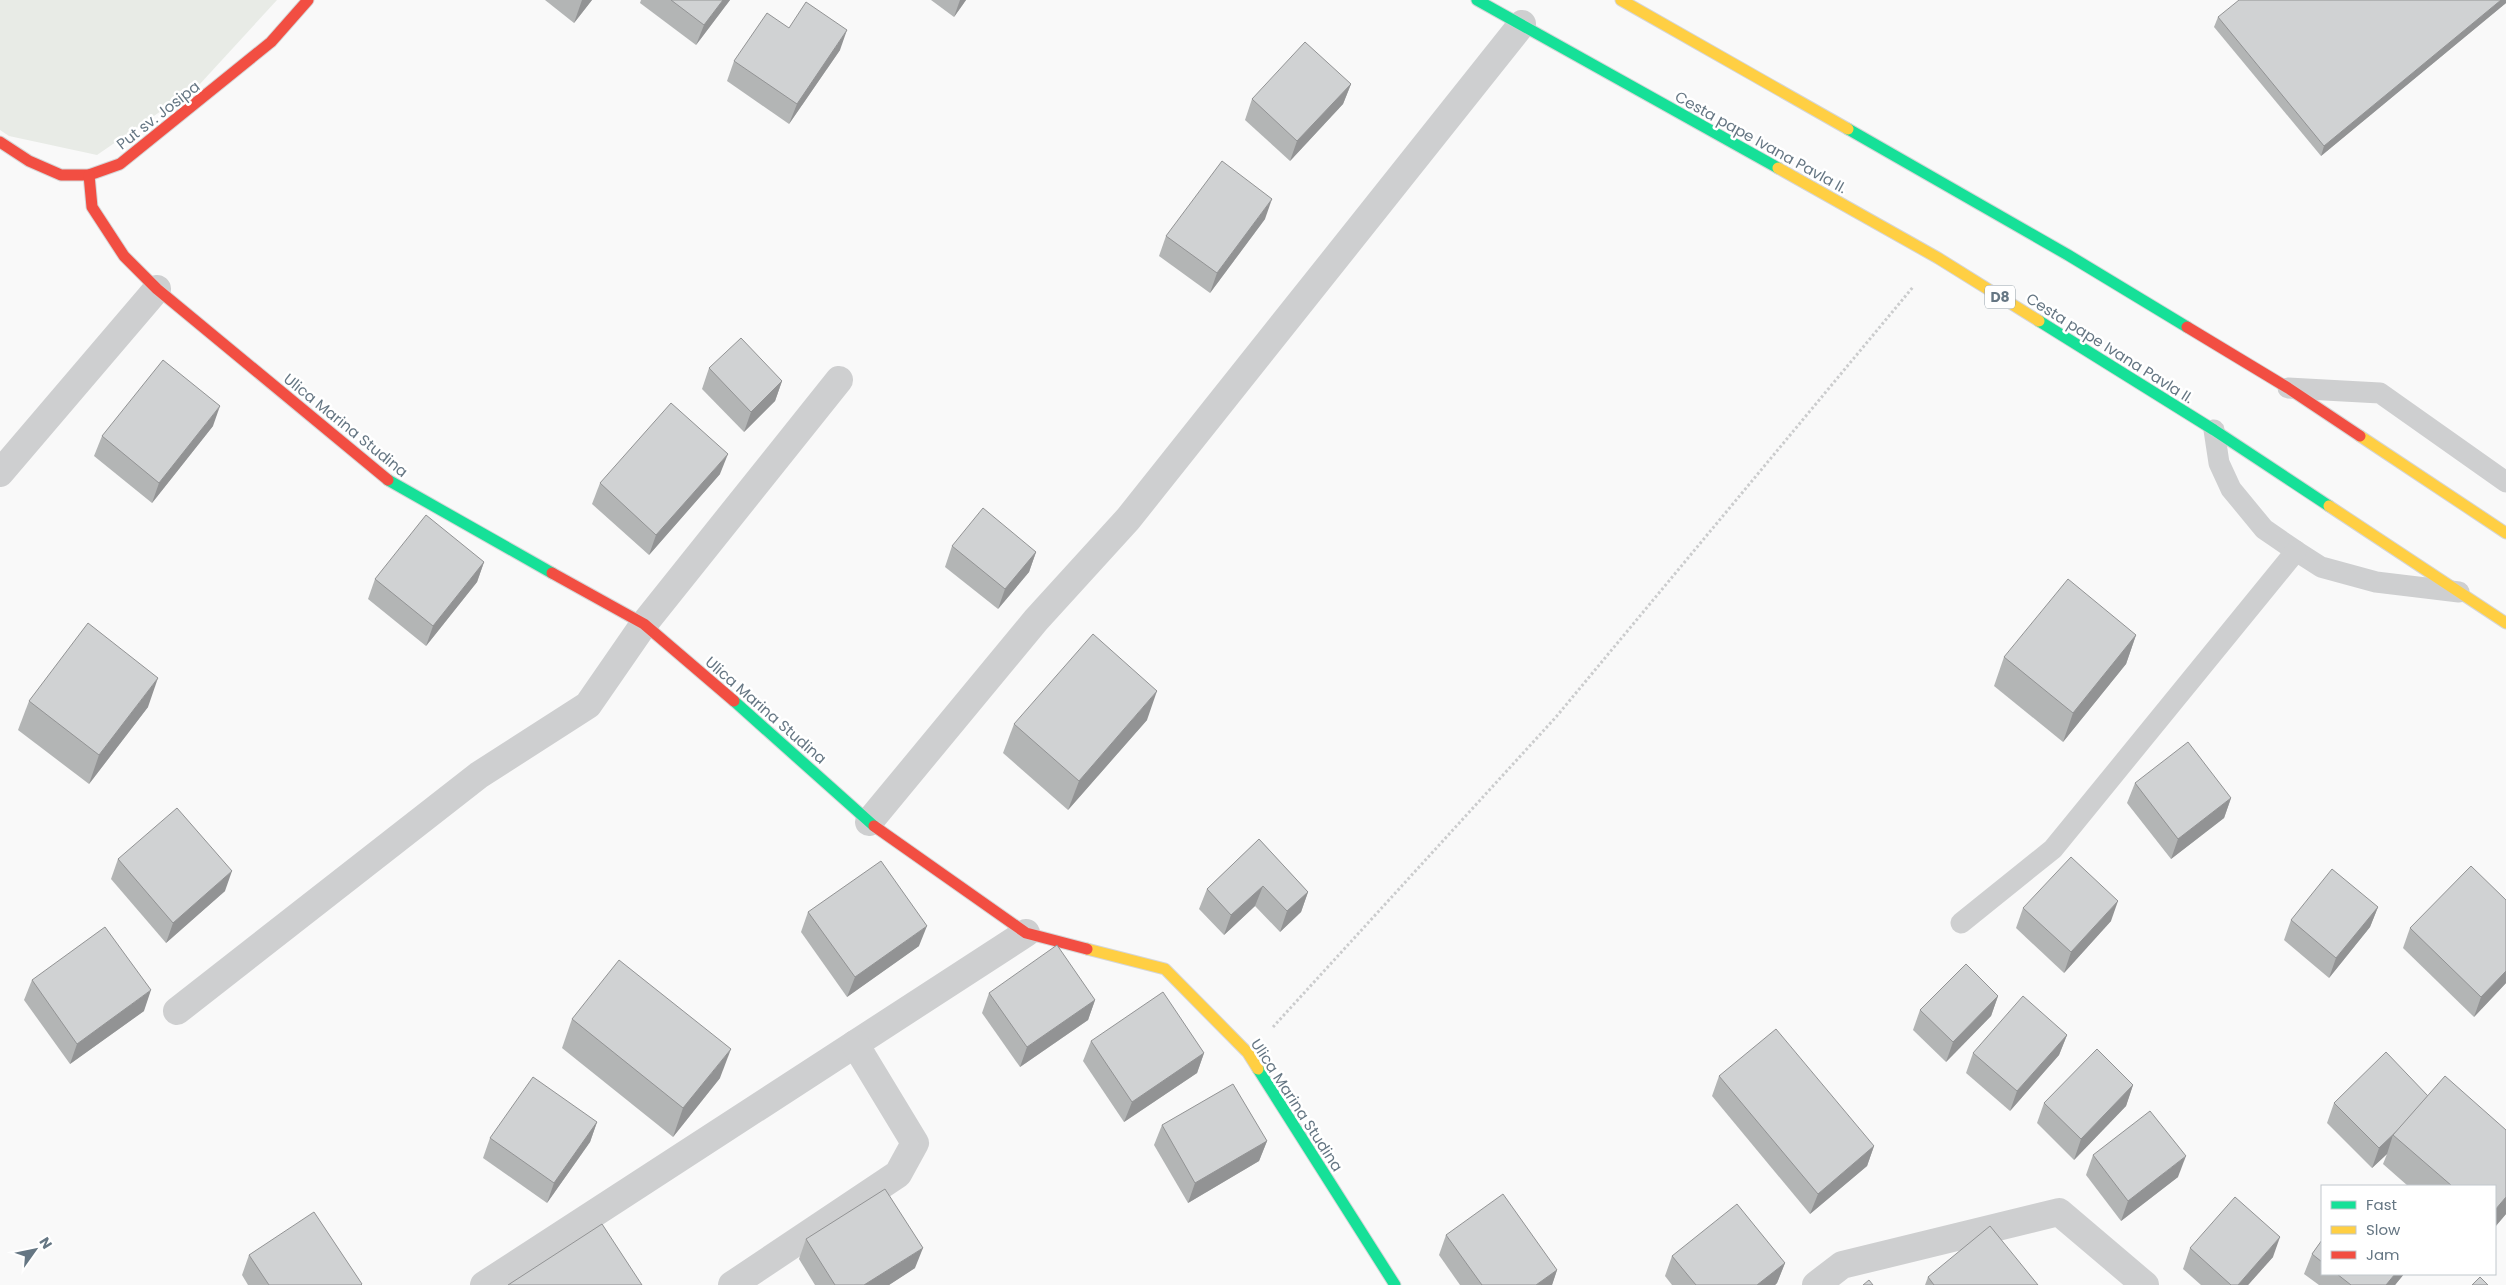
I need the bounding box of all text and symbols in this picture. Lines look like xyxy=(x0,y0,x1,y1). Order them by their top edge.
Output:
street label: Put sv. Josipa xyxy=(112,76,204,154)
street label: Cesta pape Ivana Pavla II. xyxy=(1671,86,1851,198)
road number: D8 xyxy=(1985,286,2015,308)
street label: Cesta pape Ivana Pavla II. xyxy=(2022,288,2198,408)
street label: Ulica Marina Studina xyxy=(279,368,413,482)
street label: Ulica Marina Studina xyxy=(701,651,831,769)
street label: Ulica Marina Studina xyxy=(1246,1035,1348,1175)
legend xyxy=(2321,1185,2496,1275)
text: Fast xyxy=(2366,1194,2397,1215)
text: Slow xyxy=(2366,1219,2401,1240)
north arrow xyxy=(10,1225,60,1275)
text: N xyxy=(35,1233,57,1253)
text: Jam xyxy=(2366,1244,2400,1265)

